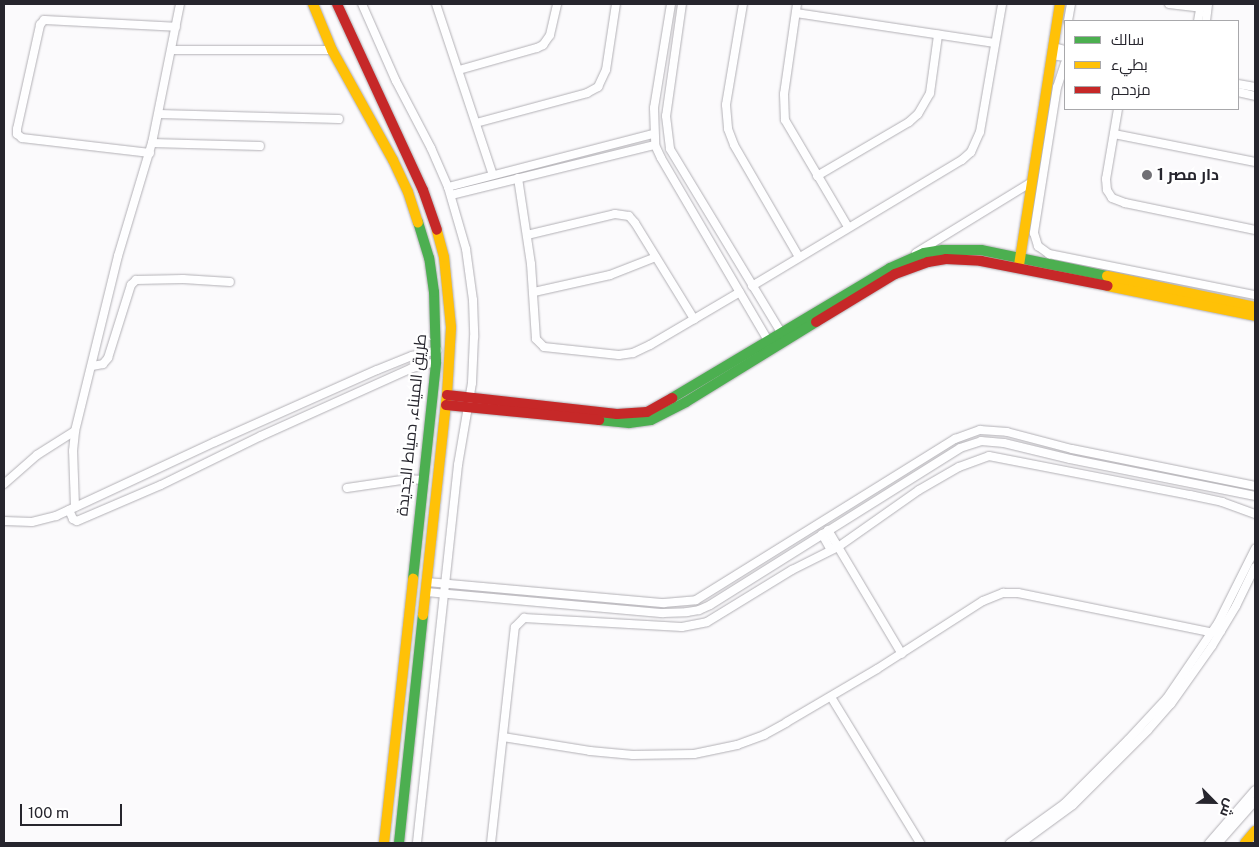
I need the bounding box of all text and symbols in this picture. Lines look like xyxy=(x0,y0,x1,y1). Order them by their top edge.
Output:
legend xyxy=(1064,20,1239,110)
text: سالك xyxy=(1111,31,1144,48)
text: بطيء xyxy=(1111,56,1148,73)
text: مزدحم xyxy=(1111,81,1151,98)
place label: دار مصر 1 xyxy=(1157,165,1219,185)
marker: دار مصر 1 xyxy=(1141,169,1153,181)
street label: طريق الميناء, دمياط الجديدة xyxy=(393,333,431,517)
north arrow xyxy=(1189,777,1239,827)
scale bar xyxy=(22,794,125,826)
text: ش xyxy=(1217,796,1239,819)
text: 100 m xyxy=(28,804,69,821)

